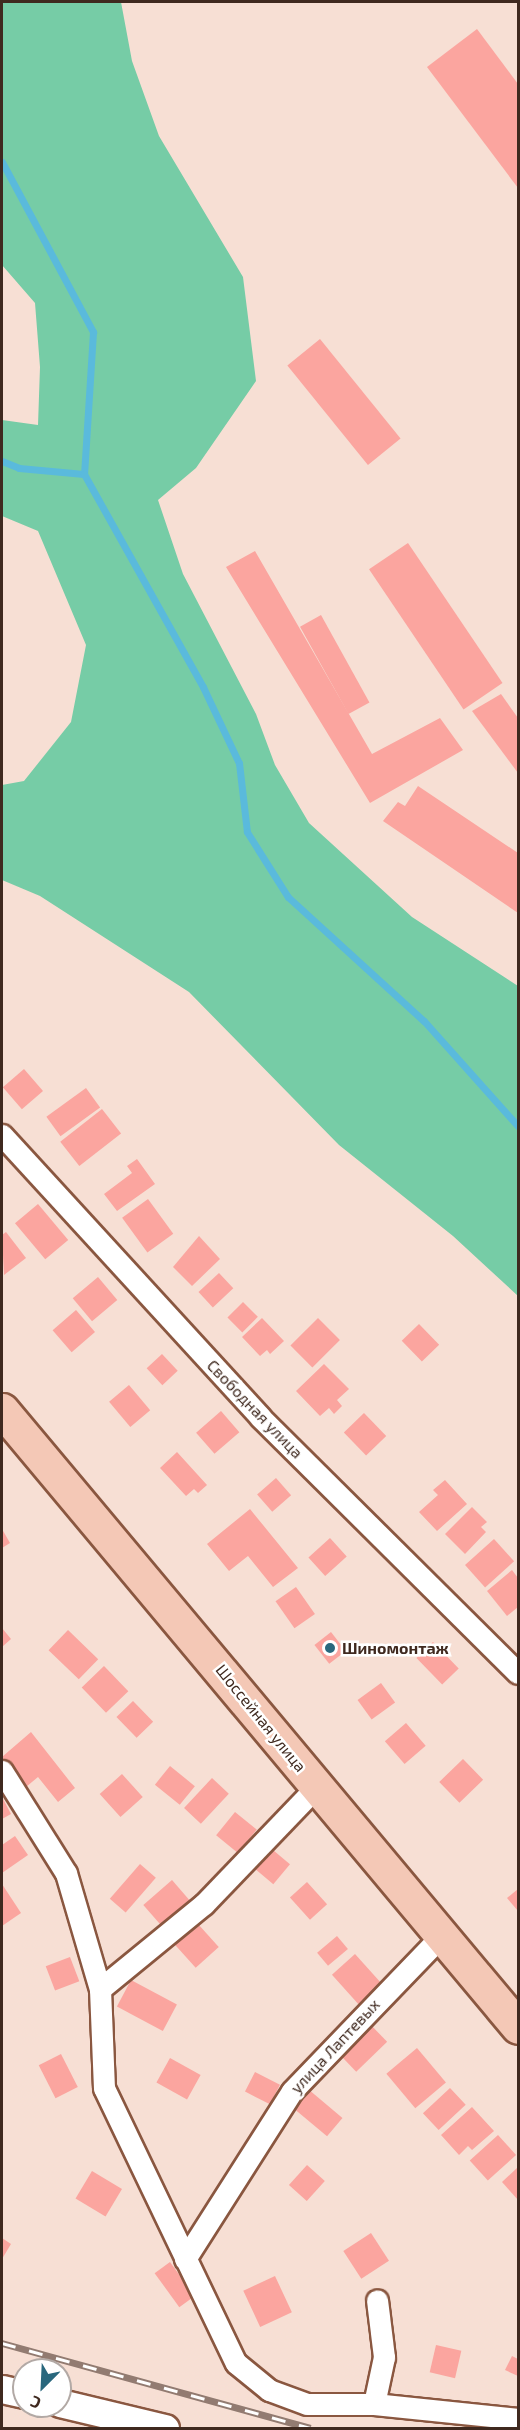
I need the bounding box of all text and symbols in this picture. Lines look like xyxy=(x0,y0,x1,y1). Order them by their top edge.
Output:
street label: Свободная улица xyxy=(203,1356,307,1462)
place label: Шиномонтаж xyxy=(342,1638,449,1658)
marker: Шиномонтаж xyxy=(323,1641,337,1655)
street label: Шоссейная улица xyxy=(212,1660,310,1776)
street label: улица Лаптевых xyxy=(286,1995,384,2097)
north arrow xyxy=(12,2358,72,2418)
text: С xyxy=(27,2392,43,2414)

